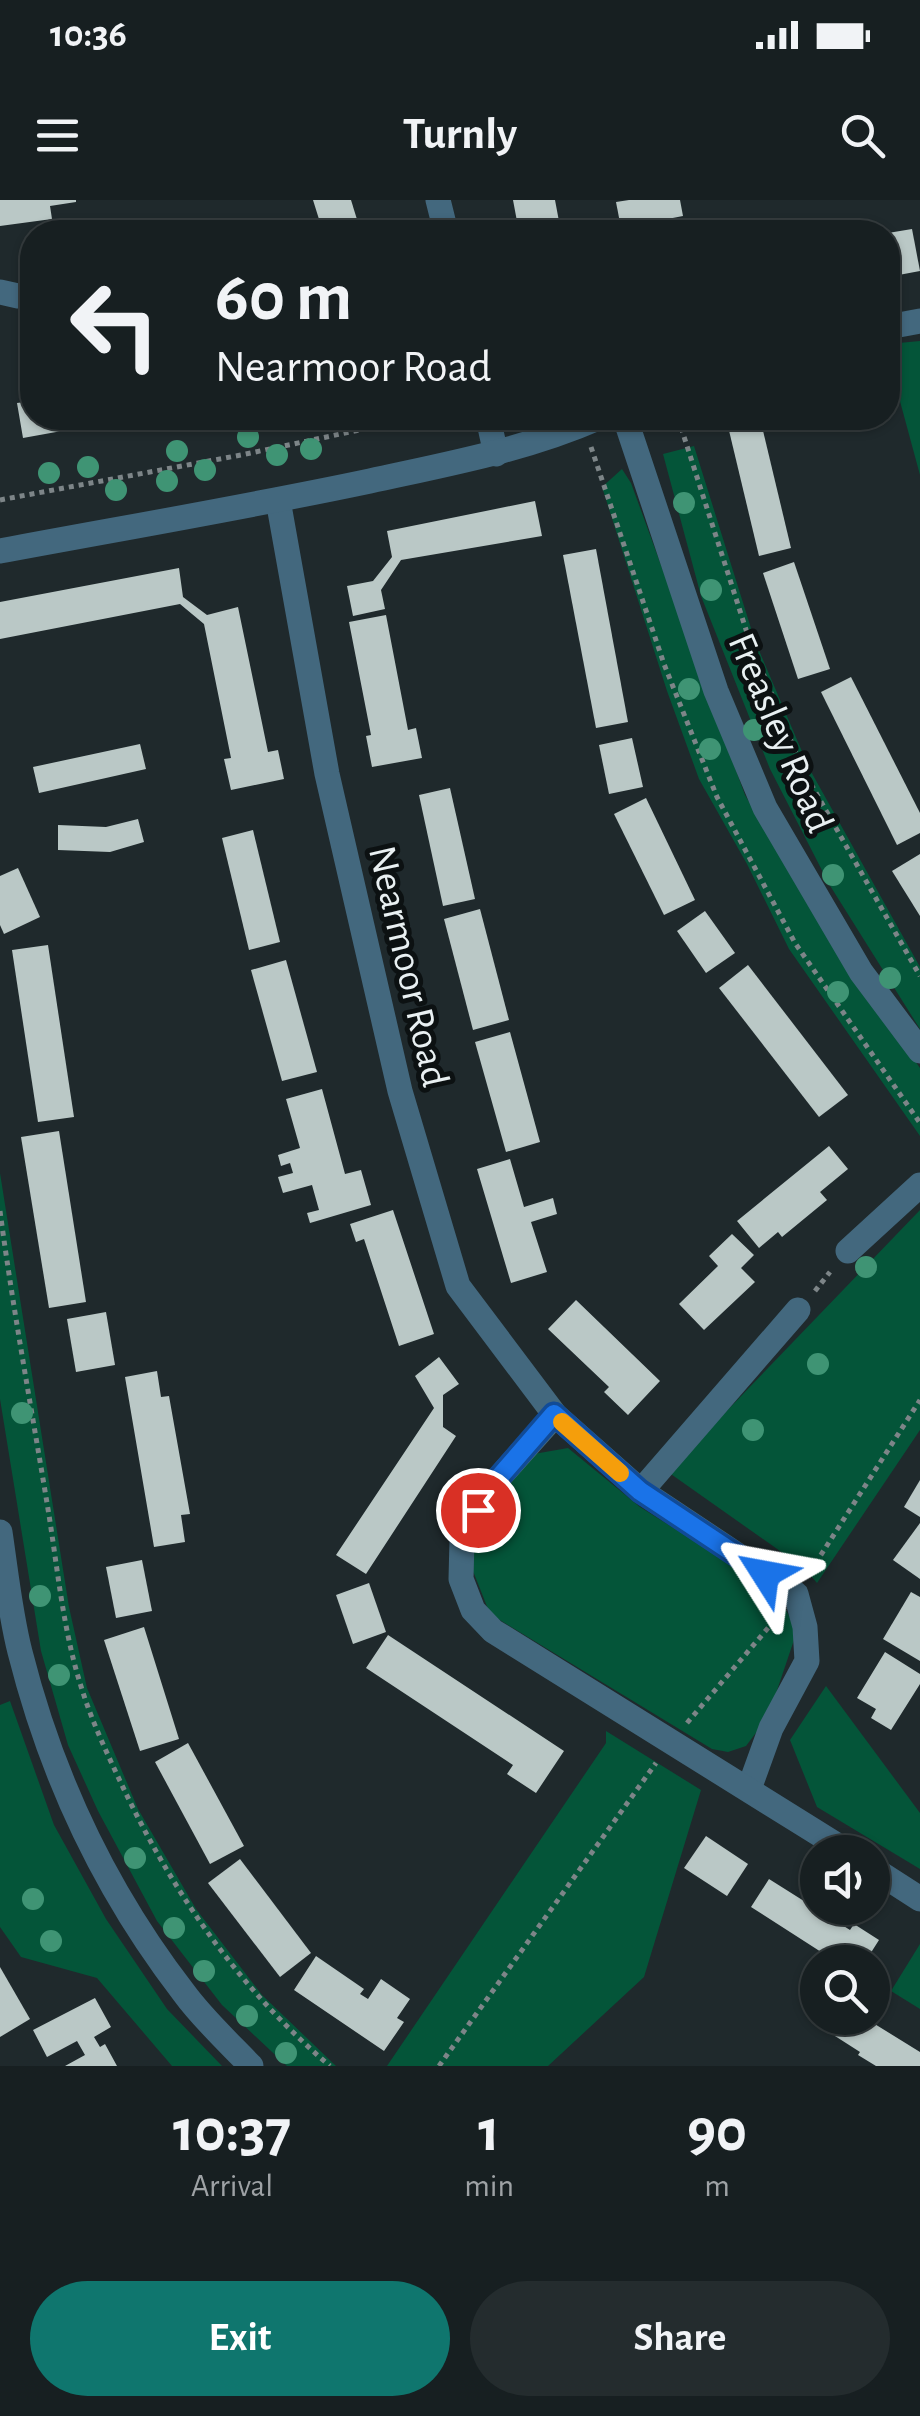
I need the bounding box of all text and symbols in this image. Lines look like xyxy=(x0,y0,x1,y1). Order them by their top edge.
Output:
text: 10:36 xyxy=(50,16,127,54)
icon: menu xyxy=(30,108,85,163)
icon: search xyxy=(835,108,890,163)
text: Turnly xyxy=(403,112,517,157)
icon: left xyxy=(50,260,180,390)
text: 60 m xyxy=(215,263,352,333)
text: Nearmoor Road xyxy=(215,345,492,390)
street label: Freasley Road xyxy=(720,627,840,838)
street label: Nearmoor Road xyxy=(361,842,455,1091)
pin xyxy=(436,1468,521,1553)
icon: arrive xyxy=(451,1483,506,1538)
position arrow xyxy=(713,1522,817,1626)
map controls xyxy=(800,1835,890,2035)
button: sound xyxy=(800,1835,890,1925)
button: search xyxy=(800,1945,890,2035)
text: 10:37 xyxy=(173,2102,291,2162)
text: 1 xyxy=(478,2102,500,2162)
text: 90 xyxy=(687,2102,747,2162)
text: Arrival xyxy=(191,2170,273,2202)
text: min xyxy=(464,2170,514,2202)
text: m xyxy=(704,2170,730,2202)
button: Exit xyxy=(30,2281,450,2396)
button: Share xyxy=(470,2281,890,2396)

